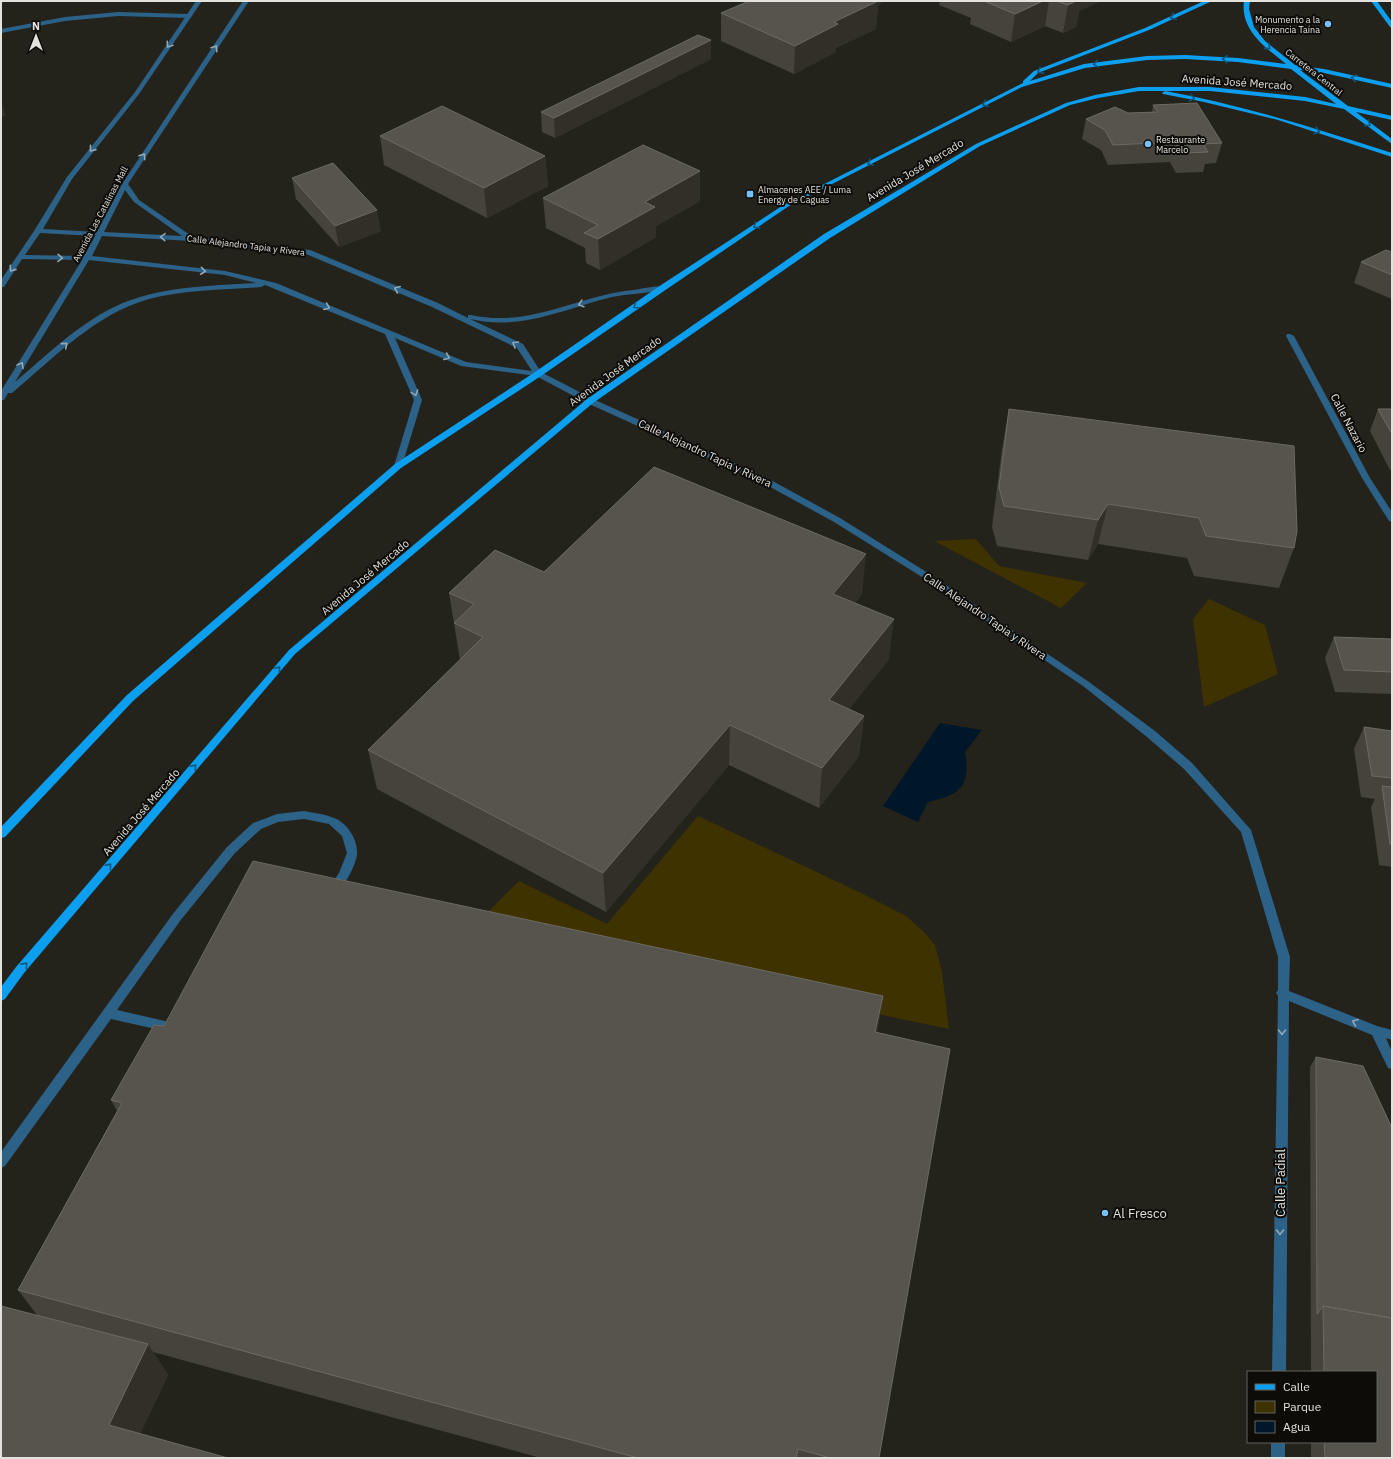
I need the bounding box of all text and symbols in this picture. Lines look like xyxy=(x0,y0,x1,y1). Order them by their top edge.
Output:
one-way arrow xyxy=(1170,12,1178,20)
place label: Monumento a la Herencia Taína xyxy=(1255,14,1320,35)
north arrow xyxy=(16,16,56,56)
text: N xyxy=(32,19,40,33)
marker: Monumento a la Herencia Taína xyxy=(1323,19,1333,29)
one-way arrow xyxy=(166,41,174,48)
one-way arrow xyxy=(1264,42,1271,49)
one-way arrow xyxy=(210,45,218,52)
street label: Carretera Central xyxy=(1283,46,1345,98)
one-way arrow xyxy=(1222,55,1228,63)
one-way arrow xyxy=(1093,59,1099,68)
one-way arrow xyxy=(1037,66,1044,74)
street label: Avenida José Mercado xyxy=(1181,71,1293,93)
one-way arrow xyxy=(1351,74,1357,82)
one-way arrow xyxy=(1189,93,1195,101)
one-way arrow xyxy=(982,99,990,107)
one-way arrow xyxy=(1363,119,1370,126)
one-way arrow xyxy=(1314,126,1321,135)
place label: Restaurante Marcelo xyxy=(1156,134,1205,155)
street label: Avenida José Mercado xyxy=(864,135,966,205)
marker: Restaurante Marcelo xyxy=(1143,139,1153,149)
one-way arrow xyxy=(90,145,97,152)
one-way arrow xyxy=(138,153,146,160)
one-way arrow xyxy=(866,158,874,166)
street label: Avenida Las Catalinas Mall xyxy=(70,164,130,264)
place label: Almacenes AEE / Luma Energy de Caguas xyxy=(758,184,851,205)
marker: Almacenes AEE / Luma Energy de Caguas xyxy=(745,189,755,199)
one-way arrow xyxy=(753,221,760,229)
street label: Calle Alejandro Tapia y Rivera xyxy=(186,232,306,258)
one-way arrow xyxy=(160,233,166,241)
one-way arrow xyxy=(57,253,63,262)
one-way arrow xyxy=(9,265,17,272)
one-way arrow xyxy=(200,266,206,275)
one-way arrow xyxy=(394,286,402,294)
one-way arrow xyxy=(578,299,585,308)
one-way arrow xyxy=(633,301,640,309)
one-way arrow xyxy=(323,302,331,310)
street label: Avenida José Mercado xyxy=(566,333,664,409)
one-way arrow xyxy=(512,341,519,349)
one-way arrow xyxy=(61,343,68,350)
one-way arrow xyxy=(443,352,451,360)
one-way arrow xyxy=(17,362,24,369)
one-way arrow xyxy=(410,390,419,397)
street label: Calle Nazario xyxy=(1328,391,1370,455)
street label: Calle Alejandro Tapia y Rivera xyxy=(636,416,774,490)
street label: Avenida José Mercado xyxy=(318,536,412,618)
street label: Calle Alejandro Tapia y Rivera xyxy=(921,570,1049,663)
one-way arrow xyxy=(274,666,281,673)
one-way arrow xyxy=(189,765,196,772)
street label: Avenida José Mercado xyxy=(99,766,183,858)
one-way arrow xyxy=(105,863,112,871)
one-way arrow xyxy=(20,962,27,969)
one-way arrow xyxy=(1352,1019,1359,1027)
one-way arrow xyxy=(1277,1029,1286,1035)
street label: Calle Padial xyxy=(1272,1148,1289,1217)
place label: Al Fresco xyxy=(1113,1205,1167,1222)
marker: Al Fresco xyxy=(1100,1208,1110,1218)
one-way arrow xyxy=(1276,1229,1284,1235)
legend xyxy=(1247,1371,1377,1443)
text: Calle xyxy=(1283,1379,1310,1394)
text: Parque xyxy=(1283,1399,1322,1414)
text: Agua xyxy=(1283,1419,1311,1434)

